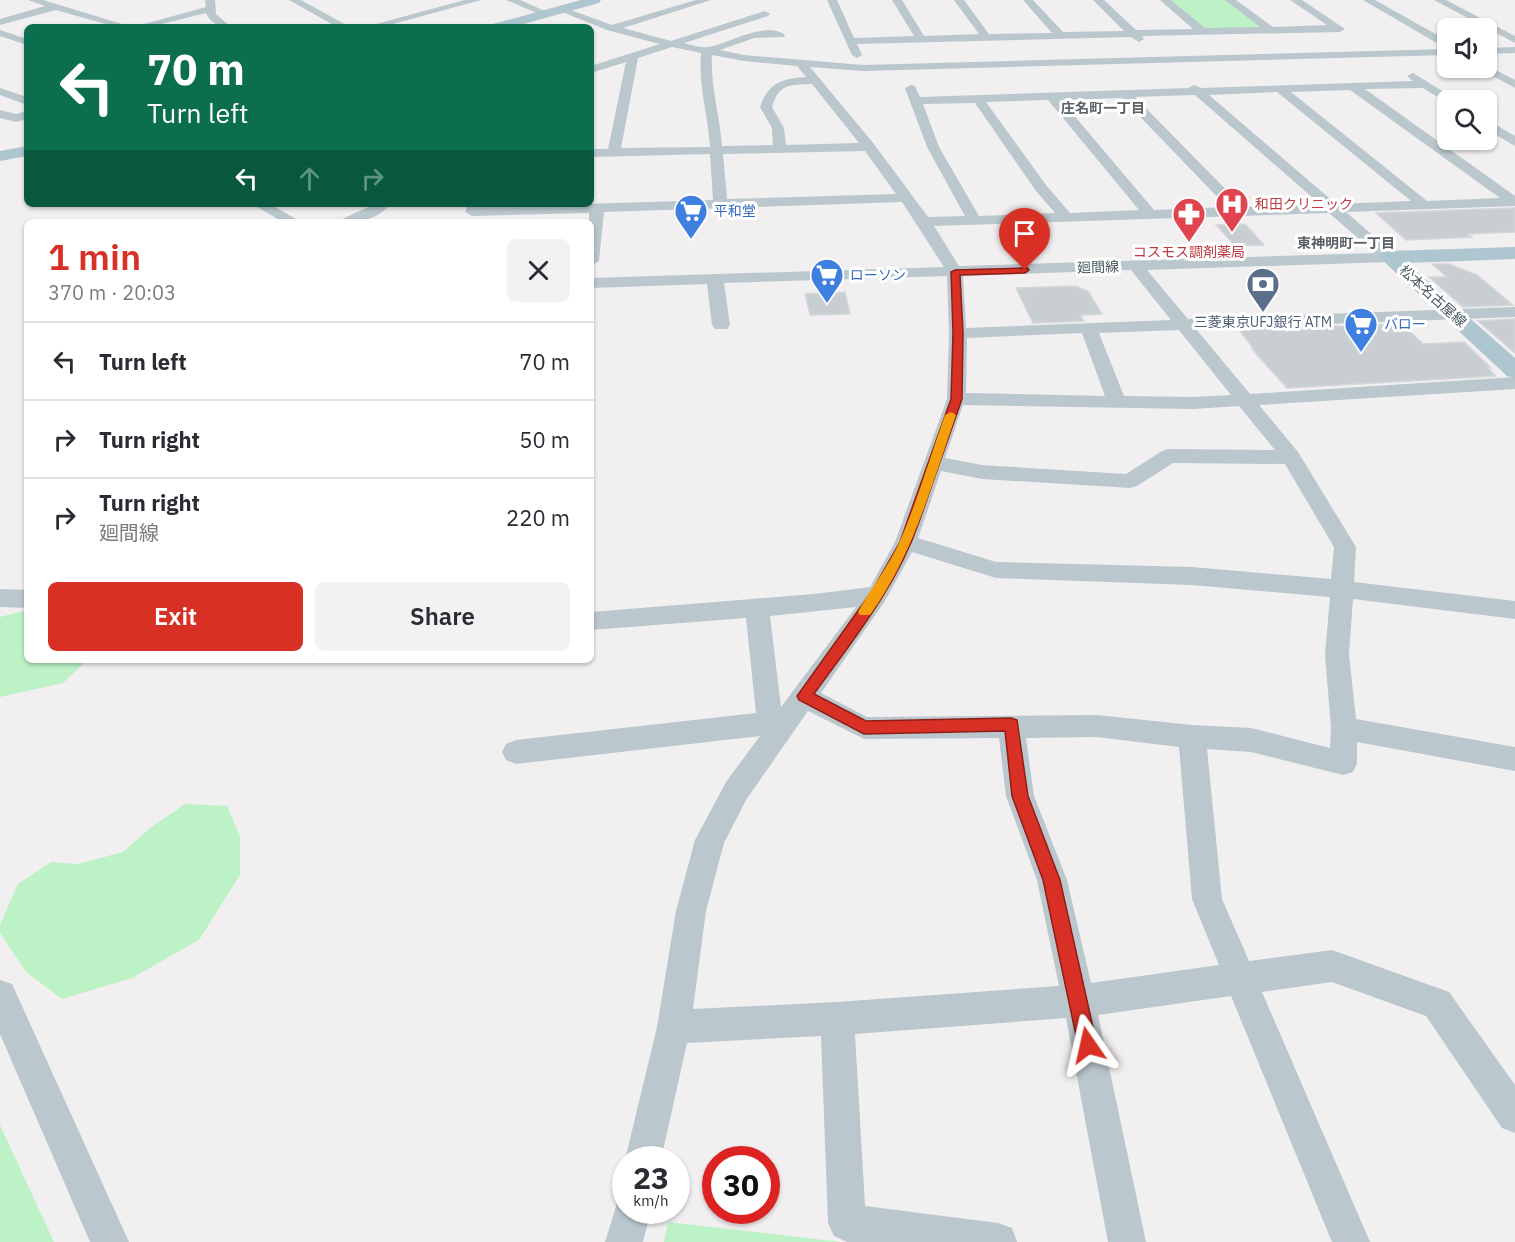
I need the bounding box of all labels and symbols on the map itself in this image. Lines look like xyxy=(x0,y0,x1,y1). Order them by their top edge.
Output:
district label: 庄名町一丁目 xyxy=(1061,99,1145,117)
hospital icon: 和田クリニック xyxy=(1214,186,1250,233)
supermarket icon: 平和堂 xyxy=(673,193,709,240)
place label: 和田クリニック xyxy=(1255,195,1353,213)
pharmacy icon: コスモス調剤薬局 xyxy=(1171,196,1207,243)
place label: 平和堂 xyxy=(714,202,756,220)
pin xyxy=(999,208,1050,270)
district label: 東神明町一丁目 xyxy=(1297,234,1395,252)
place label: コスモス調剤薬局 xyxy=(1133,243,1245,261)
supermarket icon: ローソン xyxy=(809,257,845,304)
street label: 廻間線 xyxy=(1077,257,1119,277)
street label: 松本名古屋線 xyxy=(1396,261,1470,331)
place label: ローソン xyxy=(850,266,906,284)
bank icon: 三菱東京UFJ銀行 ATM xyxy=(1245,266,1281,313)
supermarket icon: バロー xyxy=(1343,306,1379,353)
place label: 三菱東京UFJ銀行 ATM xyxy=(1194,313,1332,331)
place label: バロー xyxy=(1384,315,1426,333)
position arrow xyxy=(1056,1013,1120,1077)
speed limit sign: 30 xyxy=(702,1146,780,1224)

